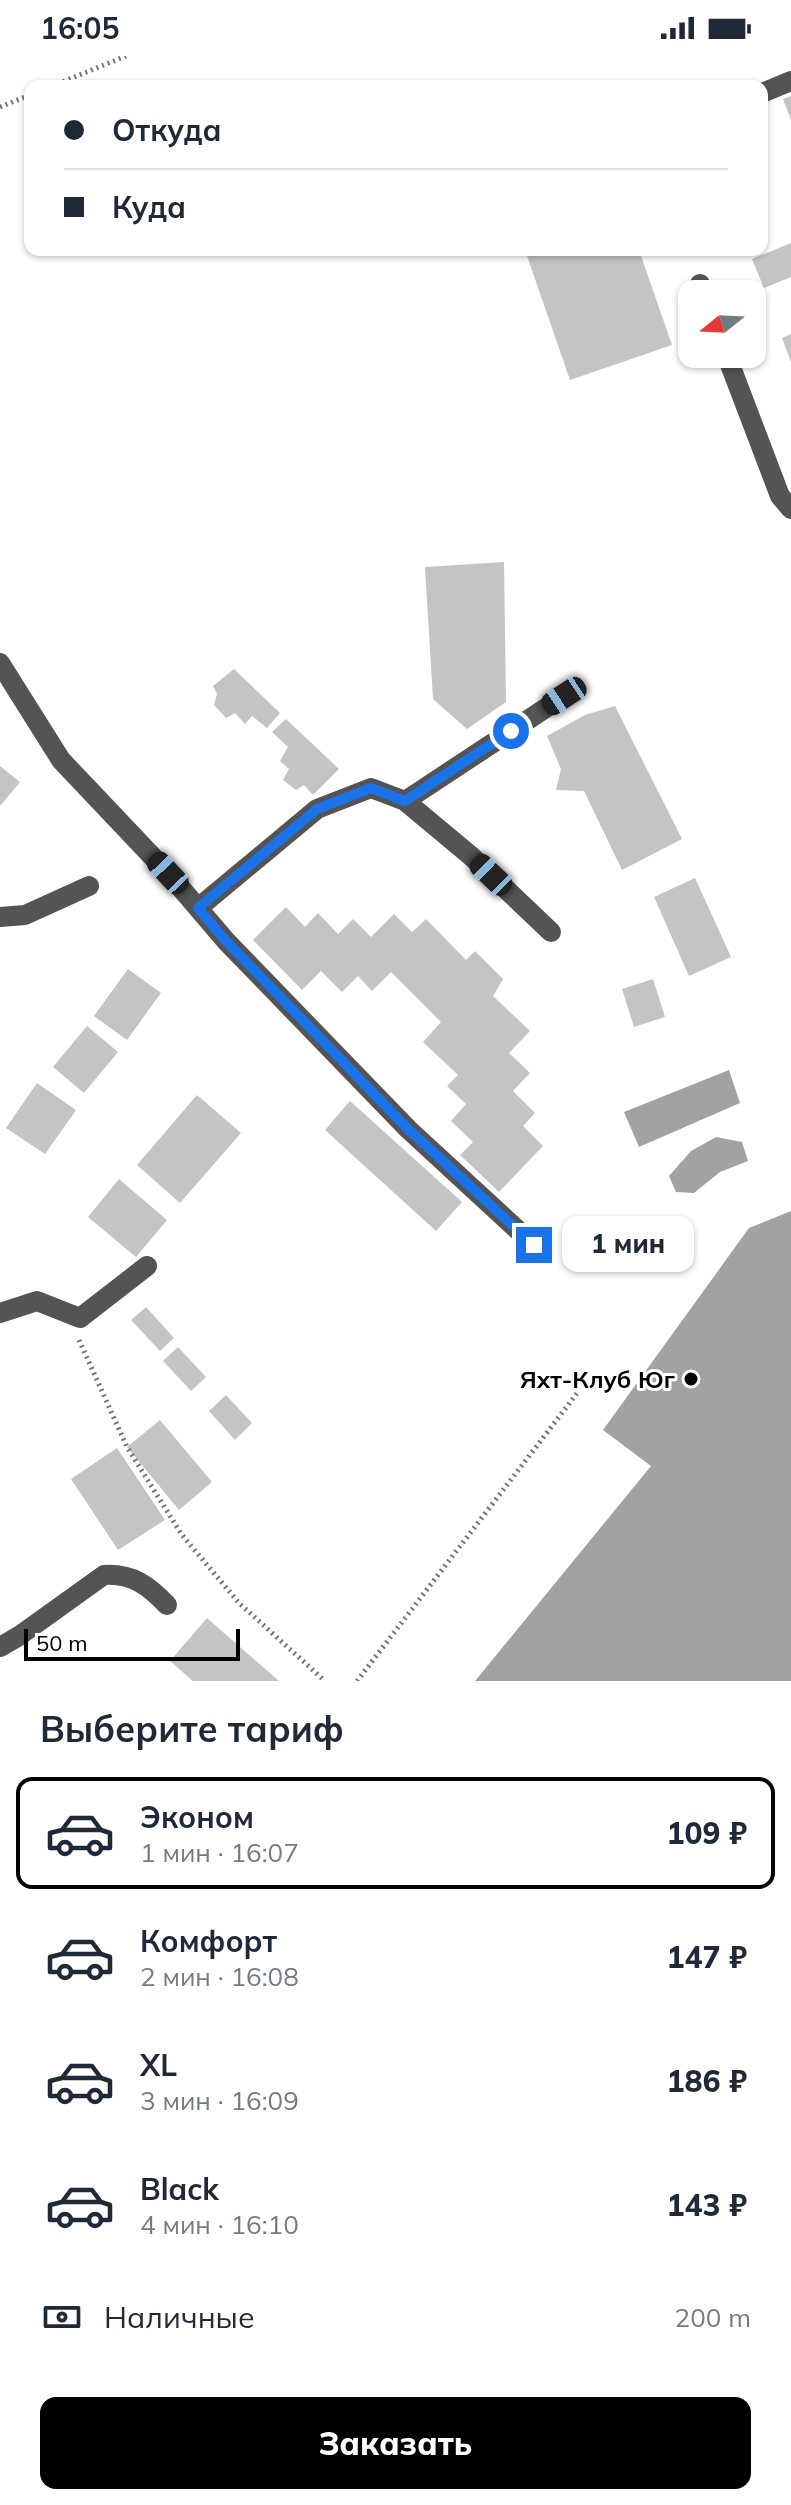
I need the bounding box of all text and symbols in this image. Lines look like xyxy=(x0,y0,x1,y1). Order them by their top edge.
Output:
text: 16:05 xyxy=(40,9,119,47)
text: Откуда xyxy=(112,111,222,149)
text: Куда xyxy=(112,188,186,226)
north arrow xyxy=(678,280,766,368)
map controls xyxy=(678,280,766,368)
car xyxy=(537,673,591,719)
route start xyxy=(493,713,529,749)
car xyxy=(143,847,193,899)
car xyxy=(465,850,517,900)
callout: 1 мин xyxy=(562,1217,694,1273)
route end xyxy=(516,1227,552,1263)
text: 1 мин xyxy=(591,1227,665,1260)
place label: Яхт-Клуб Юг xyxy=(520,1364,675,1394)
marker: Яхт-Клуб Юг xyxy=(682,1370,700,1388)
scale bar xyxy=(24,1625,240,1661)
text: 50 m xyxy=(36,1629,87,1657)
text: Выберите тариф xyxy=(40,1706,344,1751)
icon: car xyxy=(44,1797,116,1869)
text: Эконом xyxy=(140,1798,254,1836)
text: 109 ₽ xyxy=(667,1814,747,1852)
text: 1 мин · 16:07 xyxy=(140,1836,299,1869)
icon: car xyxy=(44,1921,116,1993)
text: Комфорт xyxy=(140,1922,277,1960)
text: 147 ₽ xyxy=(667,1938,747,1976)
text: 2 мин · 16:08 xyxy=(140,1960,299,1993)
icon: car xyxy=(44,2045,116,2117)
text: XL xyxy=(140,2046,177,2084)
text: 186 ₽ xyxy=(667,2062,747,2100)
text: 3 мин · 16:09 xyxy=(140,2084,299,2117)
icon: car xyxy=(44,2169,116,2241)
text: Black xyxy=(140,2170,219,2208)
text: 143 ₽ xyxy=(667,2186,747,2224)
text: 4 мин · 16:10 xyxy=(140,2208,299,2241)
icon: cash xyxy=(40,2295,84,2339)
text: Наличные xyxy=(104,2298,255,2336)
text: 200 m xyxy=(675,2301,751,2334)
button: Заказать xyxy=(40,2397,751,2489)

